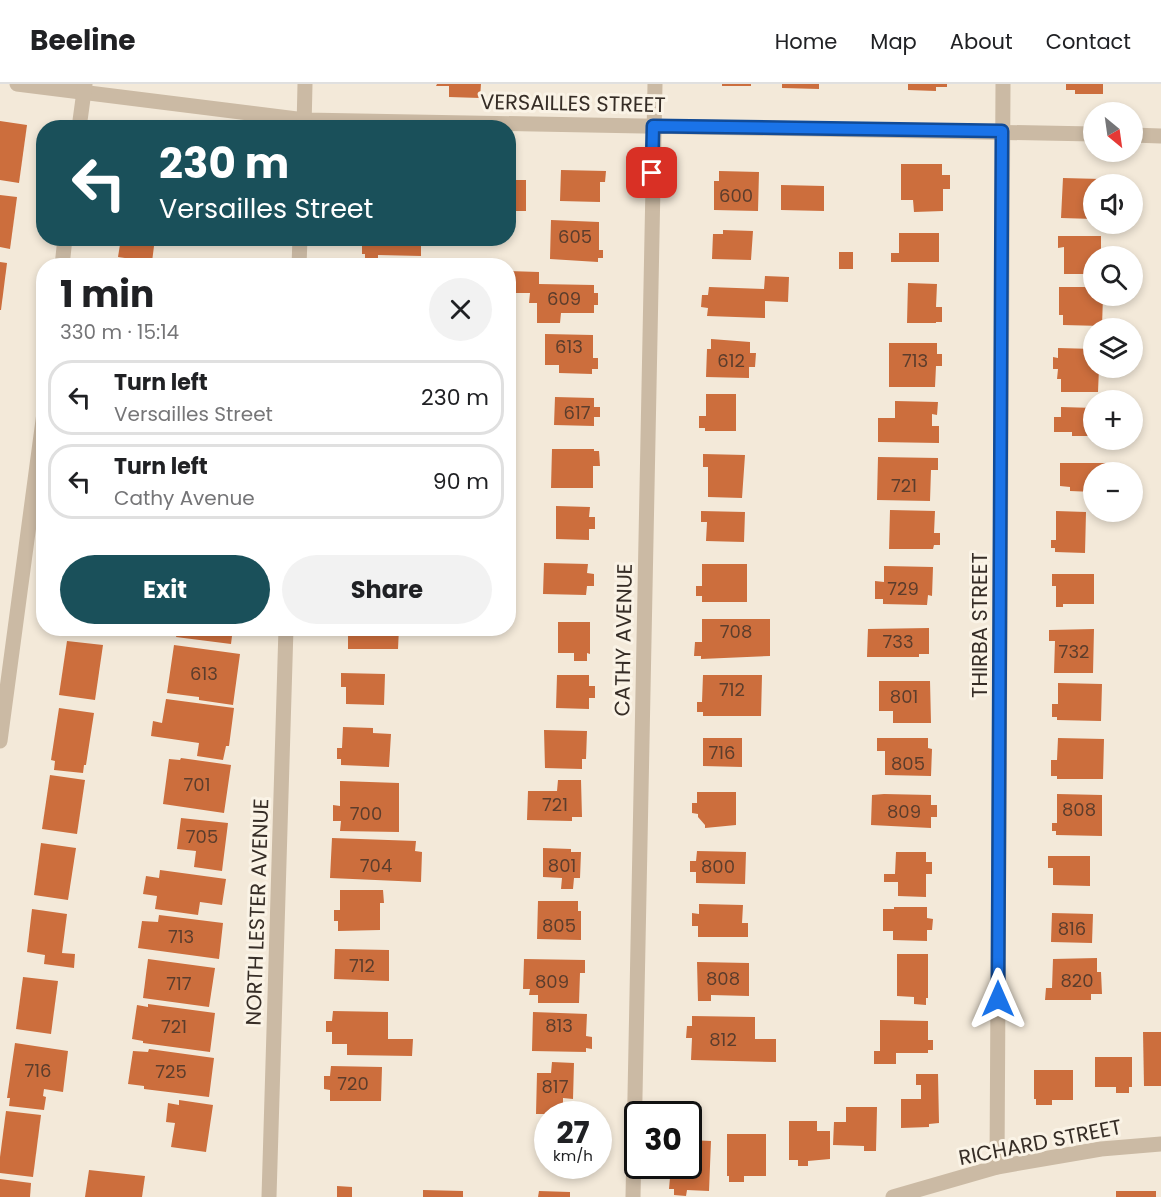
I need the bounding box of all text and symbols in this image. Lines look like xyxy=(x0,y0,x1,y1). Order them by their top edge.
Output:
text: Beeline xyxy=(30,21,136,60)
text: Home xyxy=(775,27,837,56)
text: Map xyxy=(870,27,917,56)
text: About xyxy=(950,27,1013,56)
text: Contact xyxy=(1046,27,1131,56)
street label: VERSAILLES STREET xyxy=(480,87,666,119)
north arrow xyxy=(1083,102,1143,162)
map controls xyxy=(1083,102,1143,522)
text: 230 m xyxy=(159,134,289,193)
icon: left xyxy=(60,144,138,222)
pin xyxy=(626,147,677,198)
icon: arrive xyxy=(635,156,668,189)
button: sound xyxy=(1083,174,1143,234)
house number: 600 xyxy=(719,183,753,208)
text: Versailles Street xyxy=(159,190,373,227)
house number: 605 xyxy=(558,224,592,249)
button: search xyxy=(1083,246,1143,306)
text: 1 min xyxy=(60,269,154,320)
button: close xyxy=(429,278,492,341)
house number: 609 xyxy=(547,286,581,311)
text: 330 m · 15:14 xyxy=(60,318,179,346)
button: layers xyxy=(1083,318,1143,378)
house number: 613 xyxy=(555,334,583,359)
house number: 612 xyxy=(717,348,745,373)
house number: 713 xyxy=(902,348,928,373)
text: Turn left xyxy=(114,367,208,398)
icon: left xyxy=(63,381,96,414)
text: 230 m xyxy=(421,382,489,413)
button: + xyxy=(1083,390,1143,450)
text: Versailles Street xyxy=(114,400,273,428)
house number: 617 xyxy=(563,400,591,425)
text: Turn left xyxy=(114,451,208,482)
button: − xyxy=(1083,462,1143,522)
icon: left xyxy=(63,465,96,498)
text: 90 m xyxy=(433,466,489,497)
house number: 721 xyxy=(891,473,917,498)
text: Cathy Avenue xyxy=(114,484,255,512)
street label: THIRBA STREET xyxy=(965,552,994,698)
button: Exit xyxy=(60,555,270,624)
button: Share xyxy=(282,555,492,624)
street label: CATHY AVENUE xyxy=(607,563,639,717)
house number: 729 xyxy=(887,576,919,601)
house number: 708 xyxy=(720,619,752,644)
house number: 733 xyxy=(882,629,914,654)
house number: 732 xyxy=(1059,639,1089,664)
house number: 613 xyxy=(190,661,218,686)
house number: 712 xyxy=(719,677,745,702)
house number: 801 xyxy=(890,684,918,709)
house number: 716 xyxy=(708,740,736,765)
house number: 805 xyxy=(891,751,925,776)
house number: 701 xyxy=(184,772,210,797)
house number: 721 xyxy=(542,792,568,817)
house number: 808 xyxy=(1062,797,1096,822)
street label: NORTH LESTER AVENUE xyxy=(239,798,275,1026)
house number: 809 xyxy=(887,799,921,824)
house number: 700 xyxy=(350,801,382,826)
house number: 705 xyxy=(186,824,218,849)
house number: 704 xyxy=(360,853,392,878)
house number: 801 xyxy=(548,853,576,878)
house number: 800 xyxy=(701,854,735,879)
house number: 805 xyxy=(542,913,576,938)
house number: 816 xyxy=(1058,916,1086,941)
house number: 713 xyxy=(168,924,194,949)
house number: 712 xyxy=(349,953,375,978)
house number: 808 xyxy=(706,966,740,991)
position arrow xyxy=(966,967,1030,1031)
house number: 820 xyxy=(1060,968,1094,993)
house number: 809 xyxy=(535,969,569,994)
house number: 717 xyxy=(166,971,192,996)
house number: 813 xyxy=(545,1013,573,1038)
house number: 721 xyxy=(161,1014,187,1039)
house number: 812 xyxy=(709,1027,737,1052)
house number: 716 xyxy=(24,1058,52,1083)
house number: 725 xyxy=(155,1059,187,1084)
house number: 720 xyxy=(337,1071,369,1096)
house number: 817 xyxy=(542,1074,569,1099)
speed limit sign: 30 xyxy=(624,1101,702,1179)
text: 27 xyxy=(556,1111,590,1154)
street label: RICHARD STREET xyxy=(956,1112,1124,1172)
text: km/h xyxy=(553,1145,593,1166)

